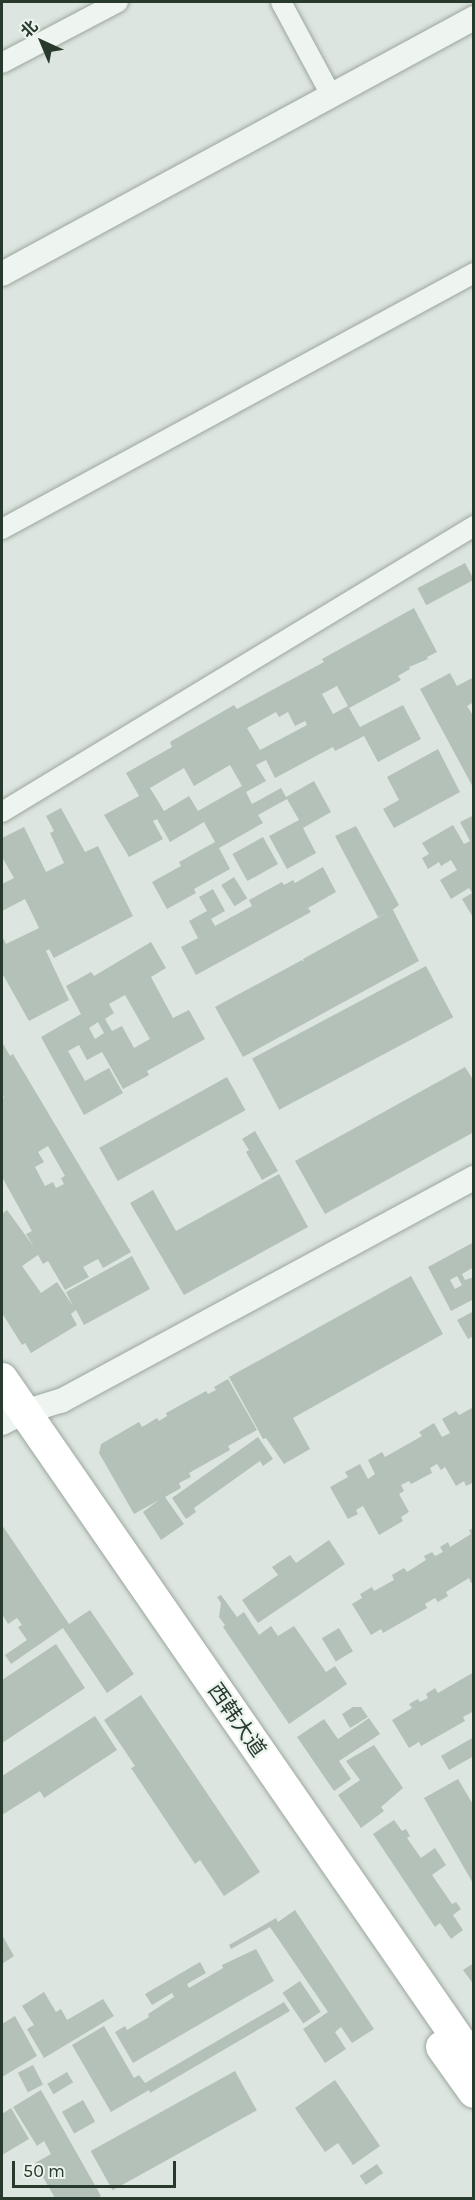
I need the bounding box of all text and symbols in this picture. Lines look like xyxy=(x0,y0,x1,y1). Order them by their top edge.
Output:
north arrow xyxy=(12,12,72,72)
text: 北 xyxy=(17,16,42,41)
street label: 西韩大道 xyxy=(203,1678,271,1762)
scale bar xyxy=(15,2149,178,2187)
text: 50 m xyxy=(23,2160,65,2182)

